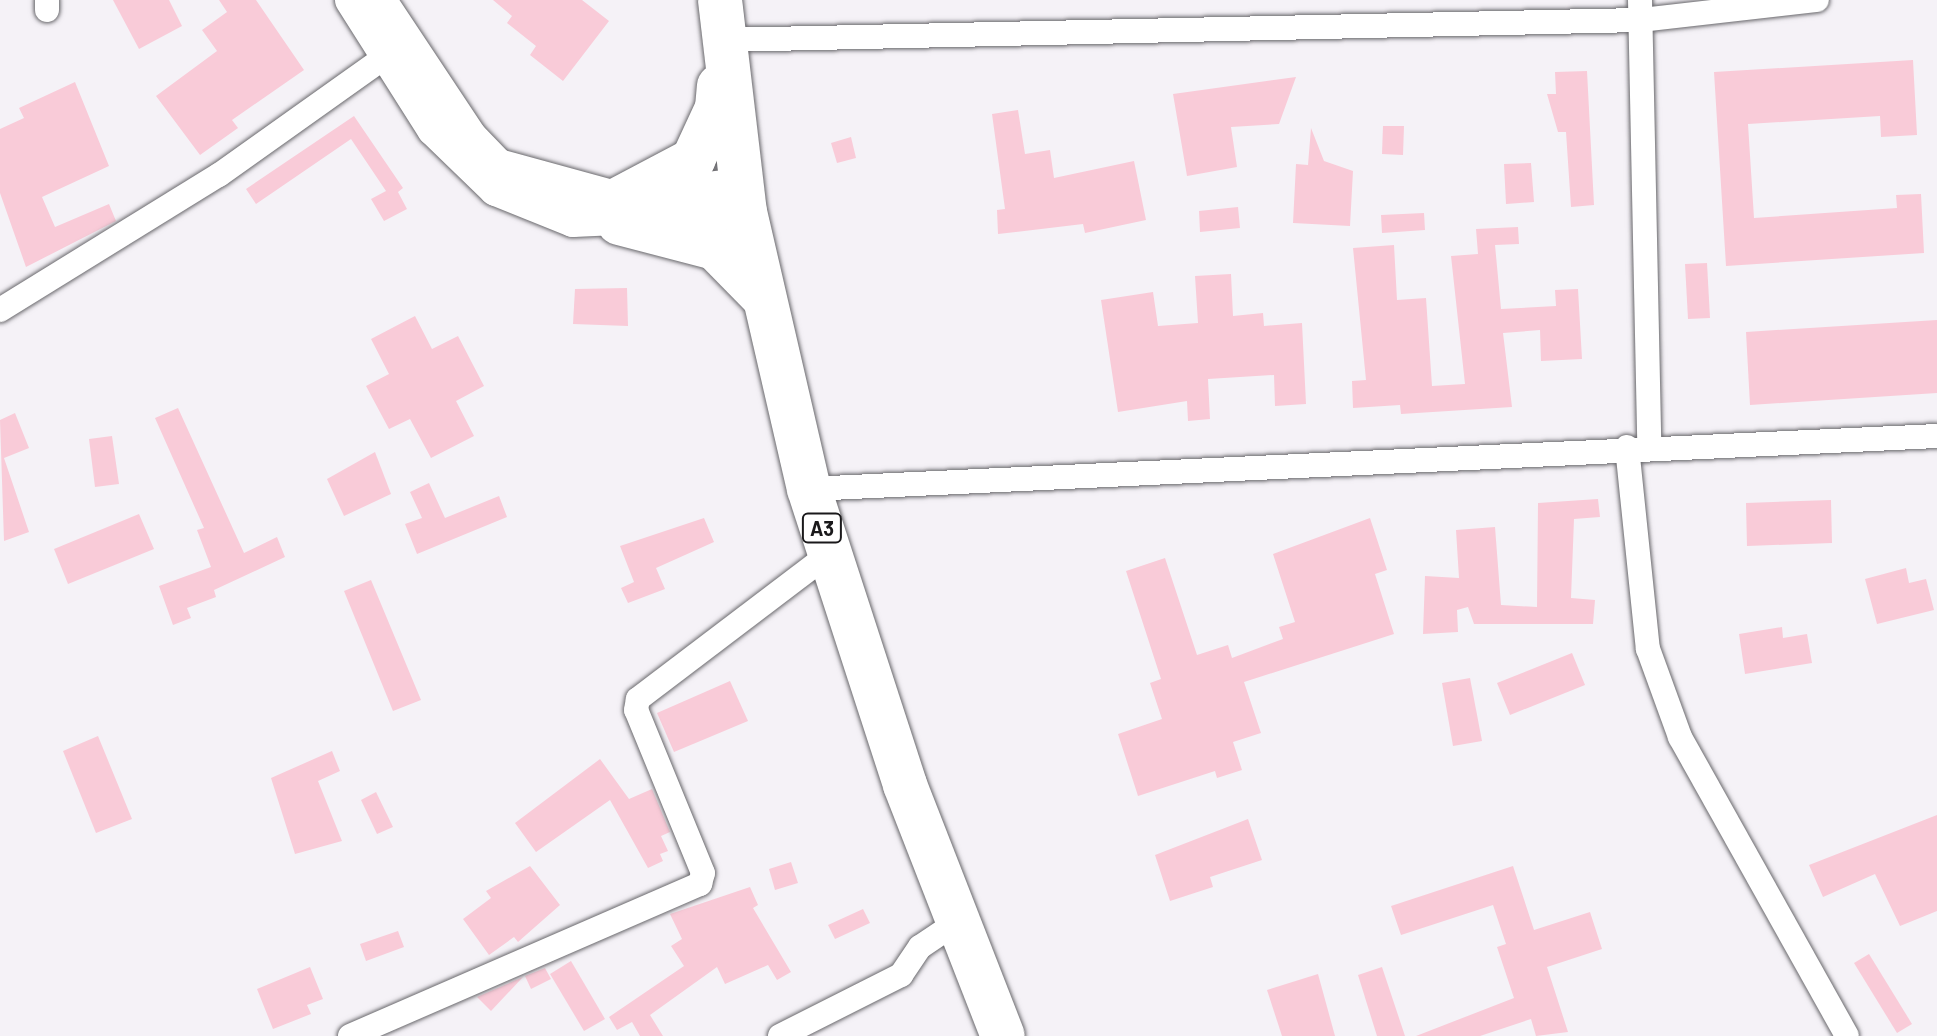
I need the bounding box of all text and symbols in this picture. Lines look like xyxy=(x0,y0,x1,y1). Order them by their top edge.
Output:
road number: A3 xyxy=(800,512,844,544)

